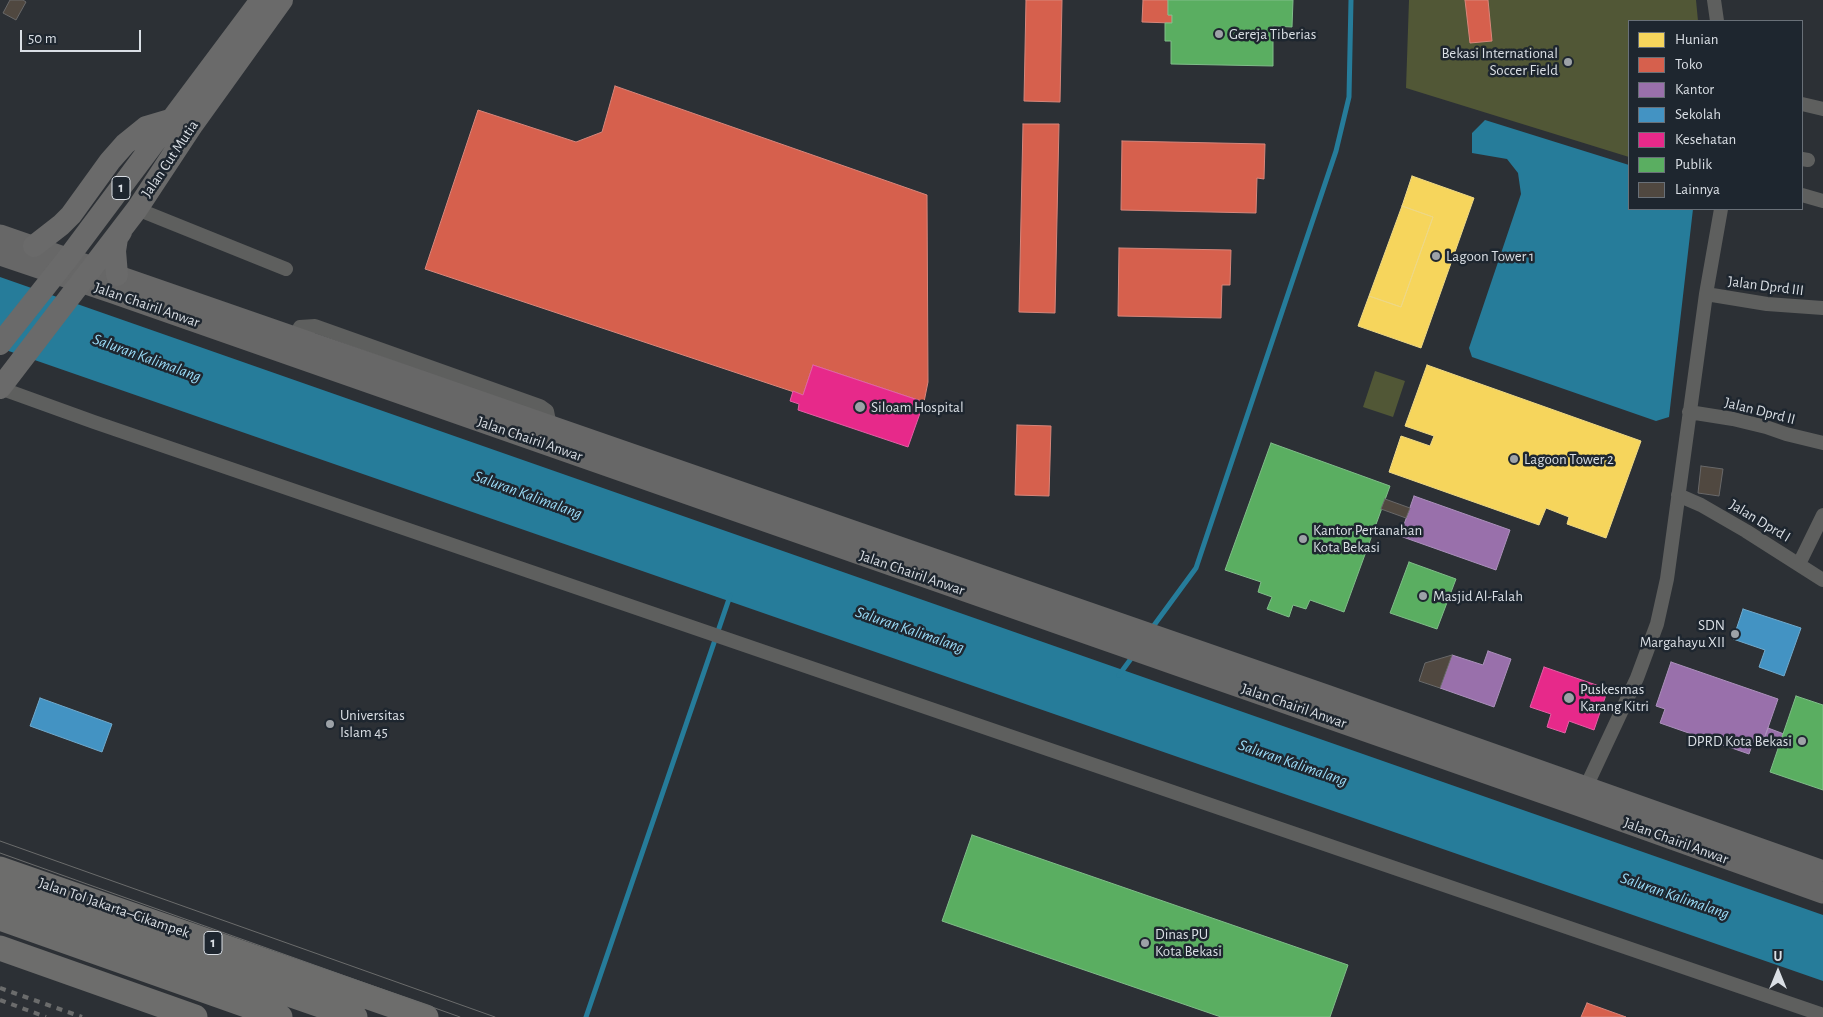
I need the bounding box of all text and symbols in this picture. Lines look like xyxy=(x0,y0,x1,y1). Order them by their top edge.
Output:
scale bar xyxy=(22,20,144,52)
legend xyxy=(1628,20,1803,210)
place label: Gereja Tiberias xyxy=(1229,25,1316,43)
marker: Gereja Tiberias xyxy=(1213,28,1225,40)
text: 50 m xyxy=(28,31,57,46)
text: Hunian xyxy=(1675,32,1719,47)
place label: Bekasi International Soccer Field xyxy=(1441,44,1558,79)
marker: Bekasi International Soccer Field xyxy=(1562,56,1574,68)
text: Toko xyxy=(1675,57,1703,72)
text: Kantor xyxy=(1675,82,1714,97)
text: Sekolah xyxy=(1675,107,1721,122)
street label: Jalan Cut Mutia xyxy=(138,117,202,201)
text: Kesehatan xyxy=(1675,132,1736,147)
text: Publik xyxy=(1675,157,1712,172)
road number: 1 xyxy=(112,177,130,200)
text: Lainnya xyxy=(1675,182,1720,197)
place label: Lagoon Tower 1 xyxy=(1446,247,1534,265)
marker: Lagoon Tower 1 xyxy=(1430,250,1442,262)
street label: Jalan Dprd III xyxy=(1727,272,1805,300)
street label: Jalan Chairil Anwar xyxy=(92,279,202,331)
water label: Saluran Kalimalang xyxy=(90,330,204,386)
street label: Jalan Dprd II xyxy=(1723,394,1797,428)
place label: Siloam Hospital xyxy=(871,398,964,416)
marker: Siloam Hospital xyxy=(853,400,867,414)
street label: Jalan Chairil Anwar xyxy=(475,413,585,465)
place label: Lagoon Tower 2 xyxy=(1524,450,1614,468)
marker: Lagoon Tower 2 xyxy=(1508,453,1520,465)
water label: Saluran Kalimalang xyxy=(471,467,585,523)
street label: Jalan Dprd I xyxy=(1726,496,1794,546)
place label: Kantor Pertanahan Kota Bekasi xyxy=(1313,521,1422,556)
marker: Kantor Pertanahan Kota Bekasi xyxy=(1297,533,1309,545)
street label: Jalan Chairil Anwar xyxy=(857,547,967,599)
place label: Masjid Al-Falah xyxy=(1433,587,1523,605)
marker: Masjid Al-Falah xyxy=(1417,590,1429,602)
water label: Saluran Kalimalang xyxy=(853,602,967,658)
place label: SDN Margahayu XII xyxy=(1640,616,1725,651)
marker: SDN Margahayu XII xyxy=(1729,628,1741,640)
street label: Jalan Chairil Anwar xyxy=(1239,680,1349,732)
place label: Puskesmas Karang Kitri xyxy=(1580,680,1649,715)
marker: Puskesmas Karang Kitri xyxy=(1562,691,1576,705)
place label: Universitas Islam 45 xyxy=(340,706,405,741)
marker: Universitas Islam 45 xyxy=(324,718,336,730)
place label: DPRD Kota Bekasi xyxy=(1687,732,1792,750)
water label: Saluran Kalimalang xyxy=(1236,735,1350,791)
marker: DPRD Kota Bekasi xyxy=(1796,735,1808,747)
street label: Jalan Chairil Anwar xyxy=(1621,814,1731,868)
water label: Saluran Kalimalang xyxy=(1618,868,1732,924)
street label: Jalan Tol Jakarta–Cikampek xyxy=(36,874,192,942)
place label: Dinas PU Kota Bekasi xyxy=(1155,925,1222,960)
road number: 1 xyxy=(204,931,222,954)
marker: Dinas PU Kota Bekasi xyxy=(1139,937,1151,949)
north arrow xyxy=(1753,947,1803,997)
text: U xyxy=(1774,950,1782,964)

